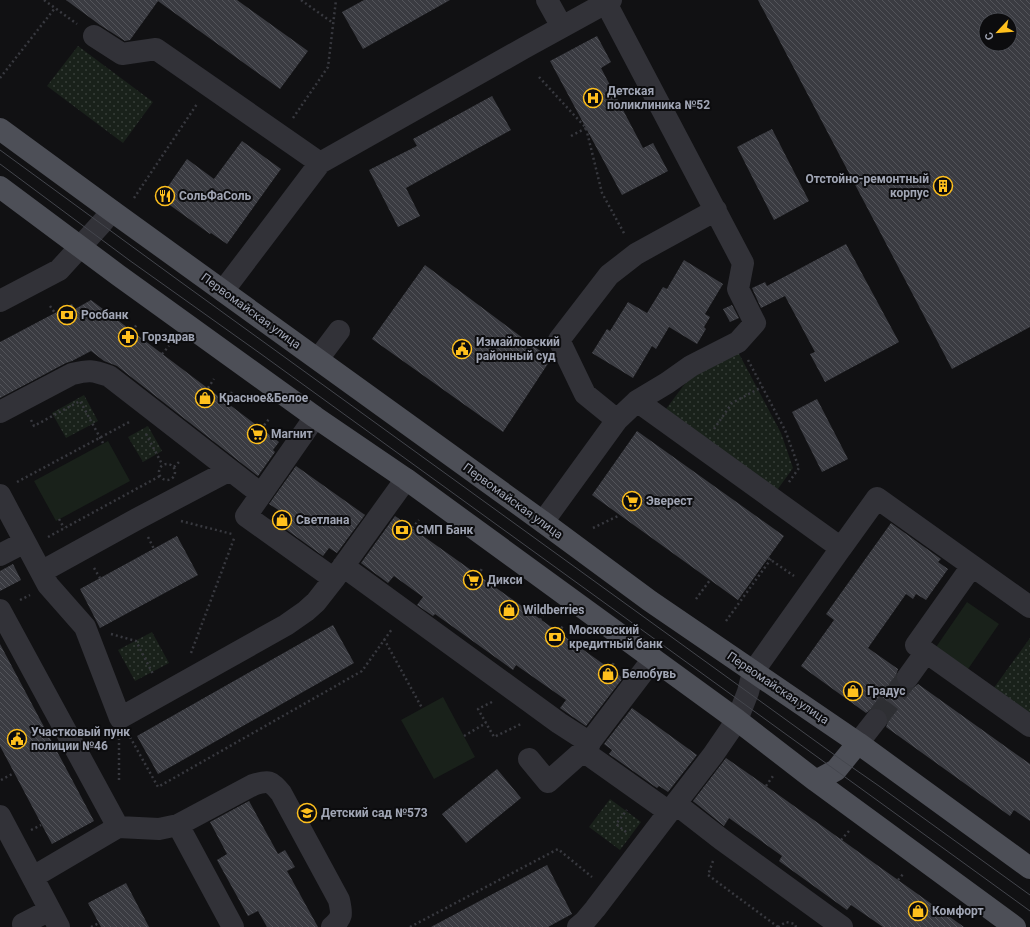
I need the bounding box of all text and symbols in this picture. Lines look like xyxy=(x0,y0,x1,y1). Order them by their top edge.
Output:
north arrow xyxy=(978,12,1018,52)
text: С xyxy=(982,30,997,42)
place label: Детская поликлиника №52 xyxy=(607,84,710,112)
hospital icon: Детская поликлиника №52 xyxy=(582,87,604,109)
place label: Отстойно-ремонтный корпус xyxy=(805,172,929,200)
building icon: Отстойно-ремонтный корпус xyxy=(932,175,954,197)
restaurant icon: СольФаСоль xyxy=(154,185,176,207)
place label: СольФаСоль xyxy=(179,189,252,203)
street label: Первомайская улица xyxy=(199,270,303,352)
bank icon: Росбанк xyxy=(56,304,78,326)
place label: Росбанк xyxy=(81,308,129,322)
pharmacy icon: Горздрав xyxy=(117,326,139,348)
place label: Горздрав xyxy=(142,330,195,344)
place label: Измайловский районный суд xyxy=(476,335,560,363)
public building icon: Измайловский районный суд xyxy=(451,338,473,360)
shop icon: Красное&Белое xyxy=(194,387,216,409)
place label: Красное&Белое xyxy=(219,391,309,405)
supermarket icon: Магнит xyxy=(246,423,268,445)
place label: Магнит xyxy=(271,427,313,441)
street label: Первомайская улица xyxy=(461,460,565,542)
supermarket icon: Эверест xyxy=(621,490,643,512)
place label: Эверест xyxy=(646,494,693,508)
shop icon: Светлана xyxy=(271,509,293,531)
place label: Светлана xyxy=(296,513,350,527)
bank icon: СМП Банк xyxy=(391,519,413,541)
place label: СМП Банк xyxy=(416,523,474,537)
supermarket icon: Дикси xyxy=(462,569,484,591)
place label: Дикси xyxy=(487,573,523,587)
shop icon: Wildberries xyxy=(498,599,520,621)
place label: Wildberries xyxy=(523,603,584,617)
place label: Московский кредитный банк xyxy=(569,623,663,651)
bank icon: Московский кредитный банк xyxy=(544,626,566,648)
street label: Первомайская улица xyxy=(725,649,831,727)
shop icon: Белобувь xyxy=(597,663,619,685)
place label: Белобувь xyxy=(622,667,676,681)
shop icon: Градус xyxy=(842,680,864,702)
place label: Градус xyxy=(867,684,906,698)
place label: Участковый пунк полиции №46 xyxy=(31,725,130,753)
public building icon: Участковый пунк полиции №46 xyxy=(6,728,28,750)
school or university icon: Детский сад №573 xyxy=(296,802,318,824)
place label: Детский сад №573 xyxy=(321,806,428,820)
shop icon: Комфорт xyxy=(907,900,929,922)
place label: Комфорт xyxy=(932,904,984,918)

